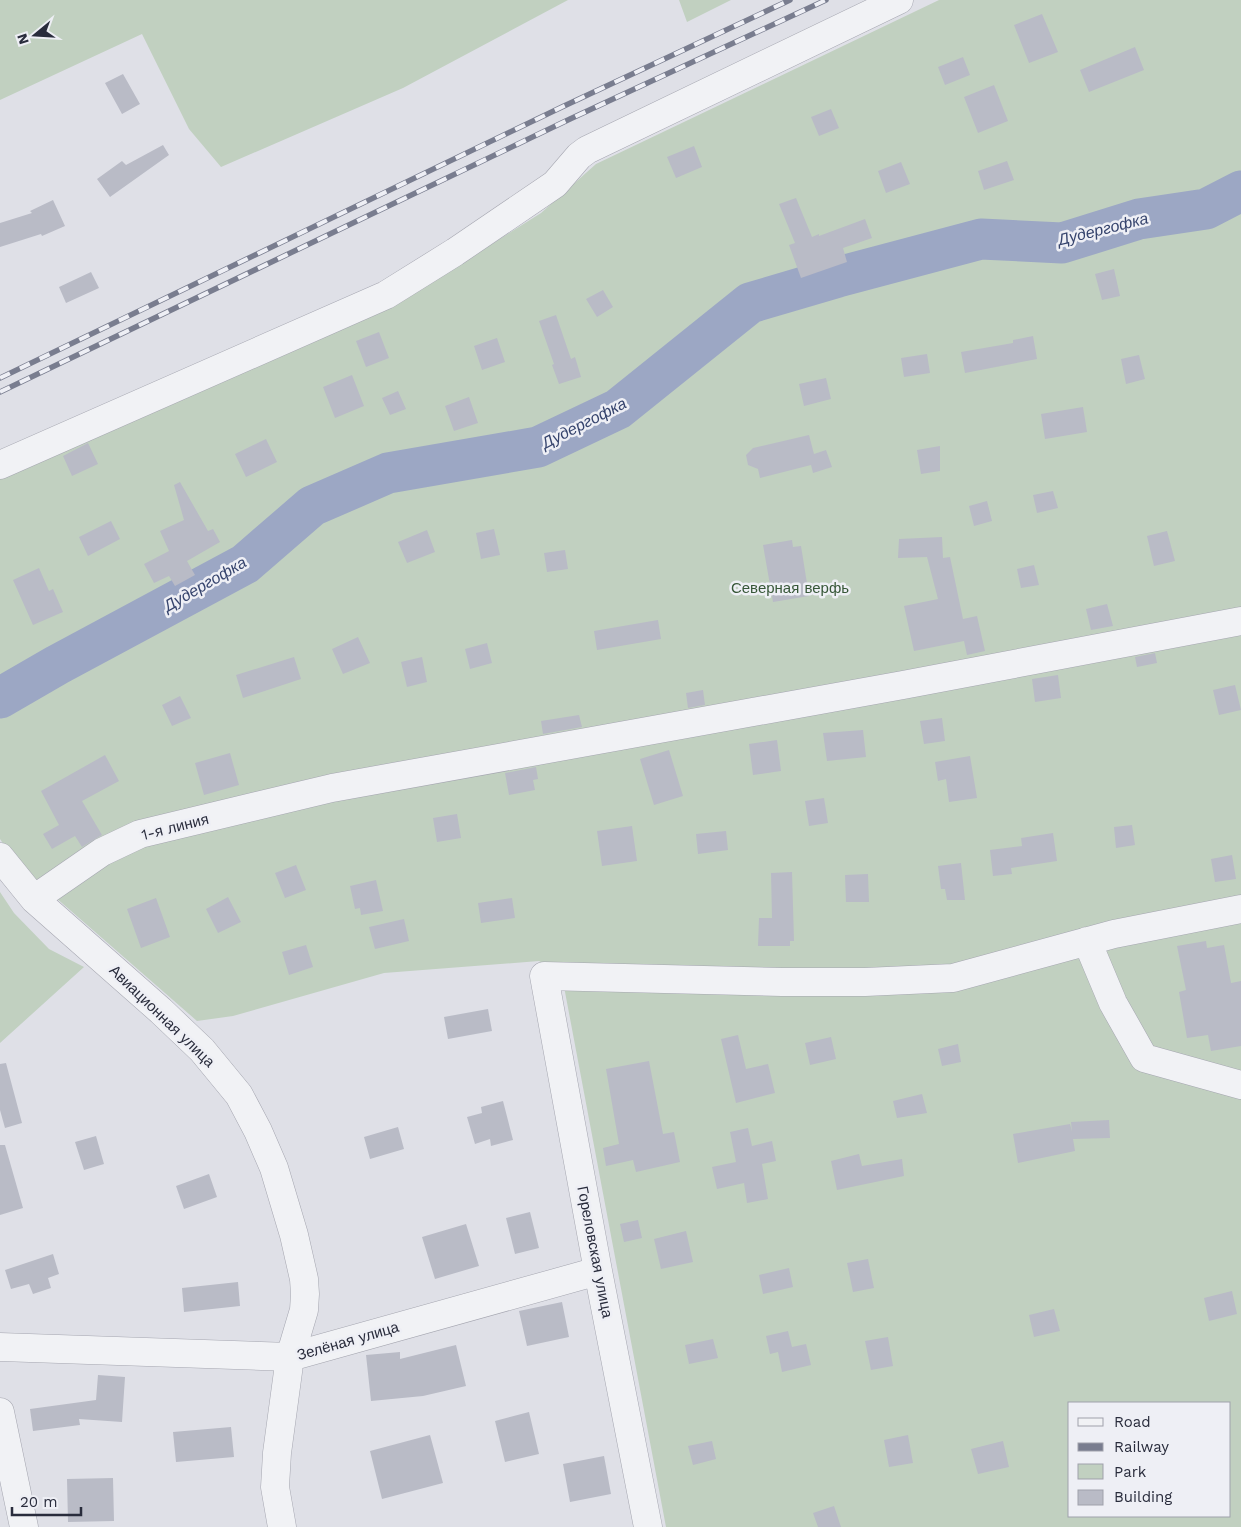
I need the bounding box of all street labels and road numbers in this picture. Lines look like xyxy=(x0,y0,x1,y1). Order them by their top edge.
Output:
street label: 1-я линия xyxy=(140,810,210,844)
street label: Авиационная улица xyxy=(106,961,219,1071)
street label: Гореловская улица xyxy=(573,1185,617,1320)
street label: Зелёная улица xyxy=(295,1318,402,1364)

